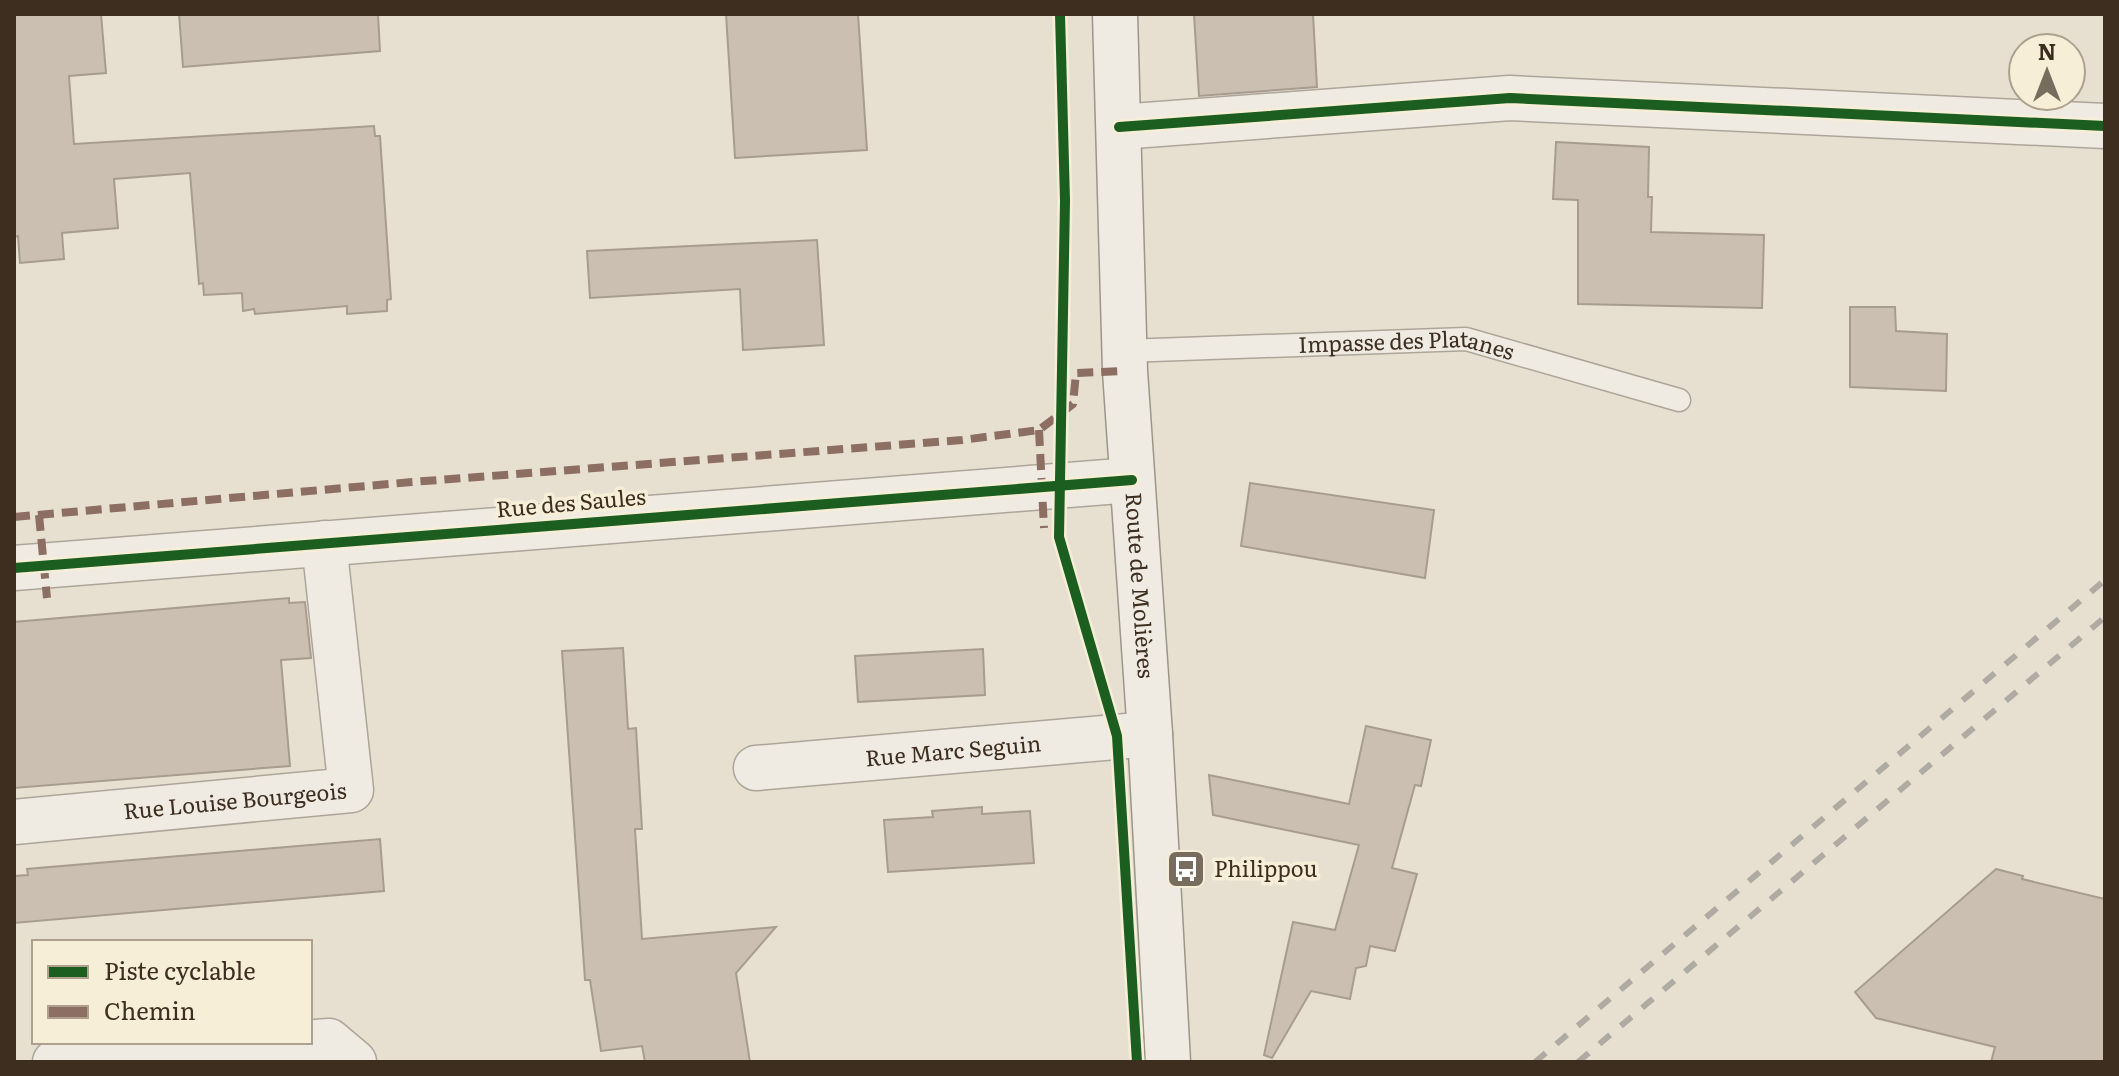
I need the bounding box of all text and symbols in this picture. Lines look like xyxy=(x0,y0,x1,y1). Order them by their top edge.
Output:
north arrow xyxy=(2007,32,2087,112)
text: N xyxy=(2038,34,2056,67)
street label: Impasse des Platanes xyxy=(1298,321,1519,367)
street label: Rue des Saules xyxy=(495,479,647,524)
street label: Route de Molières xyxy=(1118,491,1164,679)
street label: Rue Marc Seguin xyxy=(864,725,1042,774)
street label: Rue Louise Bourgeois xyxy=(122,773,348,827)
bus stop icon: Philippou xyxy=(1165,848,1207,890)
place label: Philippou xyxy=(1214,851,1318,884)
legend xyxy=(32,940,312,1044)
text: Piste cyclable xyxy=(104,952,256,987)
text: Chemin xyxy=(104,992,196,1027)

